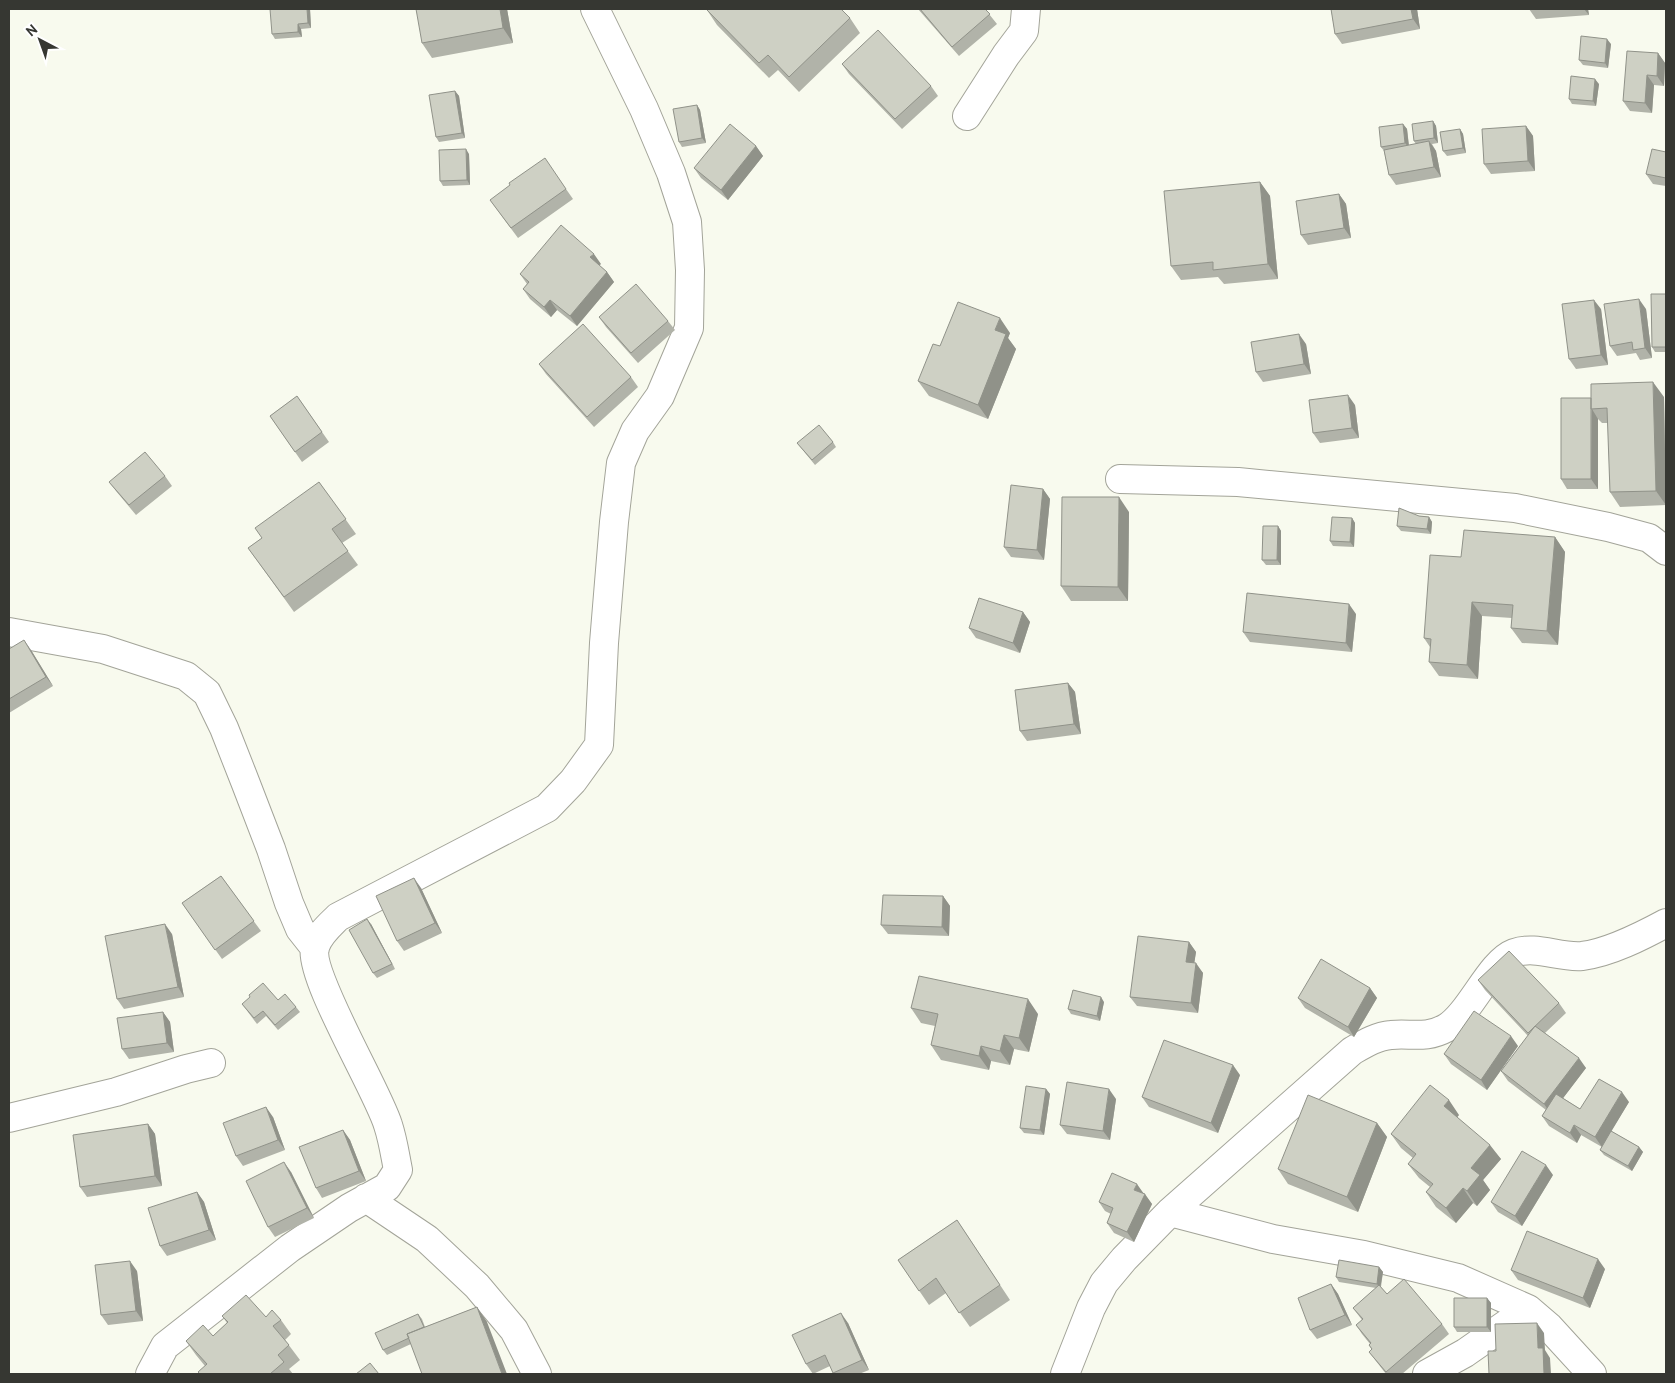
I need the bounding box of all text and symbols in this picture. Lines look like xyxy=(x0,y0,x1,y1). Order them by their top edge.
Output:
north arrow xyxy=(15,15,65,65)
text: N xyxy=(23,22,42,41)

